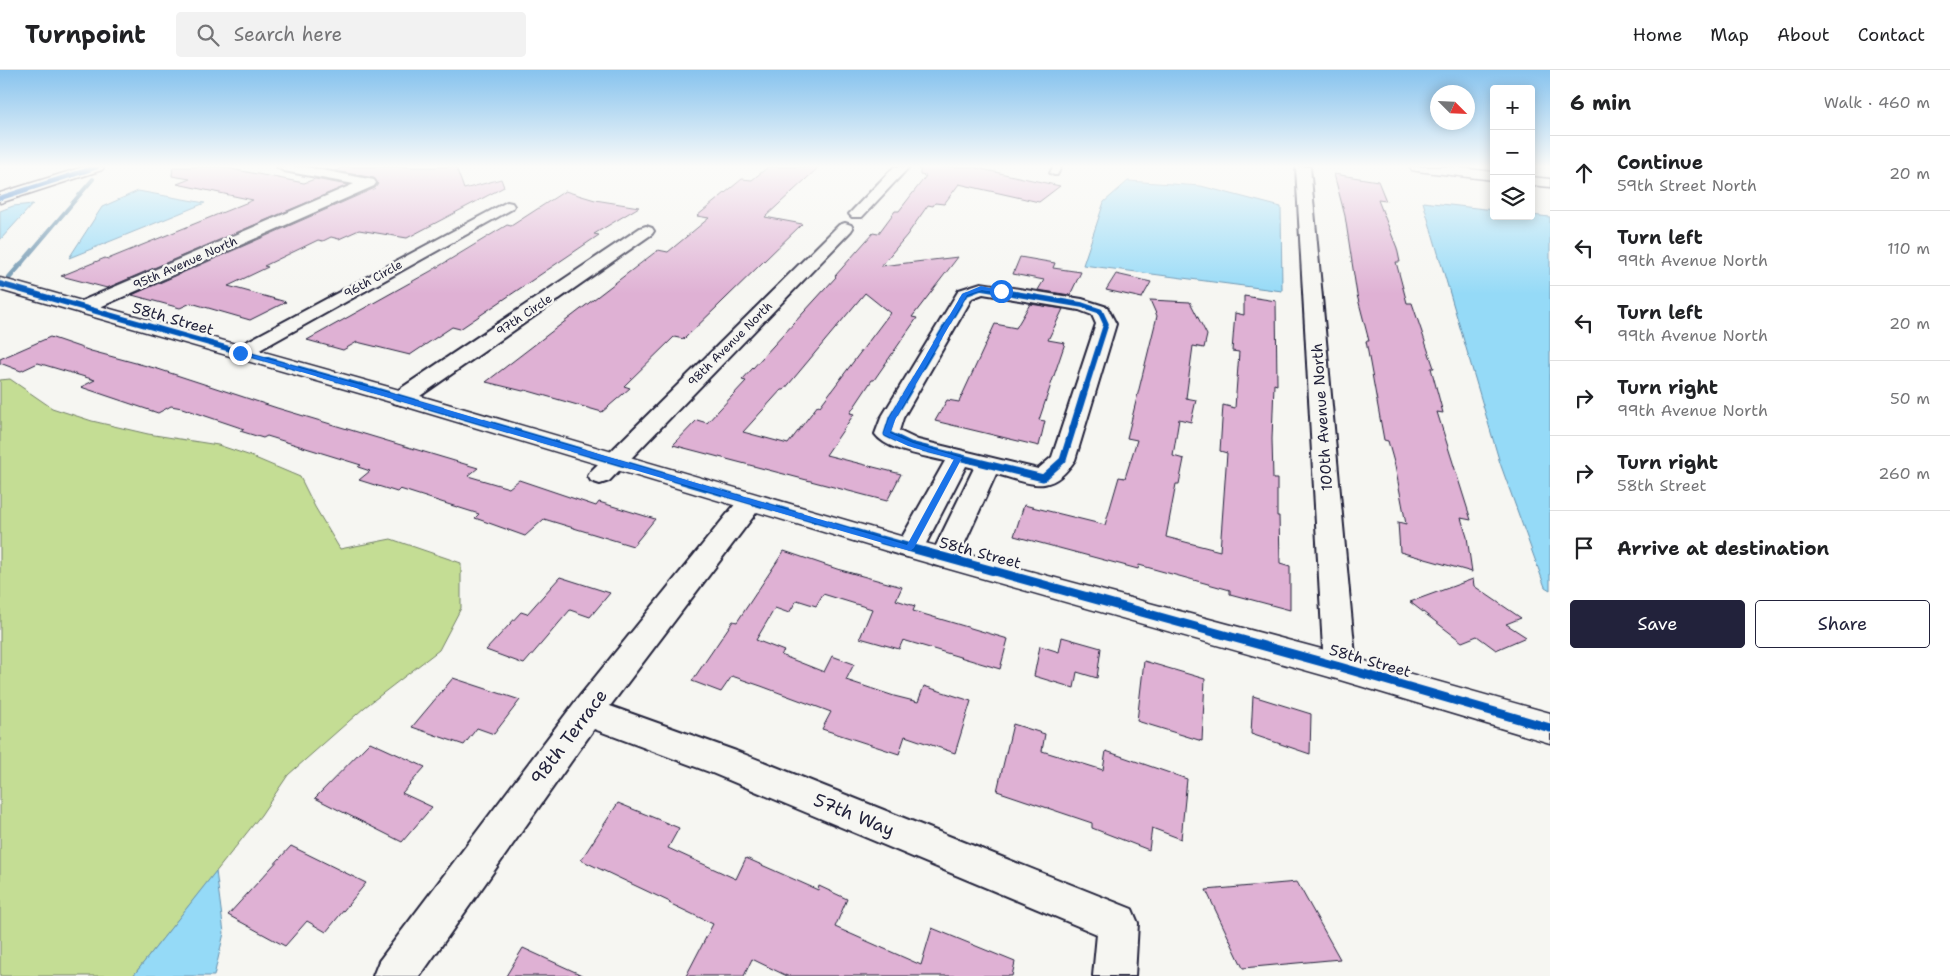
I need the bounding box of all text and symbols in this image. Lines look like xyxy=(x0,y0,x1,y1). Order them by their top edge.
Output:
search box xyxy=(176,12,526,57)
text: Turnpoint xyxy=(25,19,146,51)
icon: search xyxy=(194,21,222,49)
text: Search here xyxy=(234,22,342,47)
text: Home xyxy=(1633,23,1682,47)
text: Map xyxy=(1710,23,1749,47)
text: About xyxy=(1777,23,1830,47)
text: Contact xyxy=(1858,23,1925,47)
north arrow xyxy=(1430,85,1475,130)
map controls xyxy=(1490,85,1535,220)
button: + xyxy=(1490,85,1535,130)
text: 6 min xyxy=(1570,89,1631,117)
text: Walk · 460 m xyxy=(1824,92,1930,113)
button: − xyxy=(1490,130,1535,175)
text: Continue xyxy=(1617,150,1703,175)
icon: ahead xyxy=(1570,159,1598,187)
text: 20 m xyxy=(1889,163,1930,184)
button: layers xyxy=(1490,175,1535,220)
text: 59th Street North xyxy=(1617,175,1757,196)
text: Turn left xyxy=(1617,225,1703,250)
street label: 95th Avenue North xyxy=(130,233,240,293)
icon: left xyxy=(1570,234,1598,262)
text: 110 m xyxy=(1887,238,1930,259)
text: 99th Avenue North xyxy=(1617,250,1768,271)
street label: 96th Circle xyxy=(341,256,405,302)
route start xyxy=(990,280,1013,303)
street label: 97th Circle xyxy=(493,290,555,340)
street label: 58th Street xyxy=(130,298,216,340)
street label: 98th Avenue North xyxy=(684,298,776,390)
text: Turn left xyxy=(1617,300,1703,325)
icon: left xyxy=(1570,309,1598,337)
text: 20 m xyxy=(1889,313,1930,334)
text: 99th Avenue North xyxy=(1617,325,1768,346)
route end xyxy=(229,342,252,365)
street label: 100th Avenue North xyxy=(1307,342,1337,492)
text: Turn right xyxy=(1617,375,1718,400)
icon: right xyxy=(1570,384,1598,412)
text: 50 m xyxy=(1890,388,1930,409)
text: 99th Avenue North xyxy=(1617,400,1768,421)
text: Turn right xyxy=(1617,450,1718,475)
icon: right xyxy=(1570,459,1598,487)
text: 260 m xyxy=(1878,463,1930,484)
text: 58th Street xyxy=(1617,475,1707,496)
street label: 58th Street xyxy=(937,532,1023,574)
icon: arrive xyxy=(1570,534,1598,562)
text: Arrive at destination xyxy=(1617,536,1829,561)
button: Save xyxy=(1570,600,1745,648)
button: Share xyxy=(1755,600,1930,648)
street label: 58th Street xyxy=(1327,640,1413,682)
street label: 98th Terrace xyxy=(525,684,613,790)
street label: 57th Way xyxy=(810,788,898,842)

